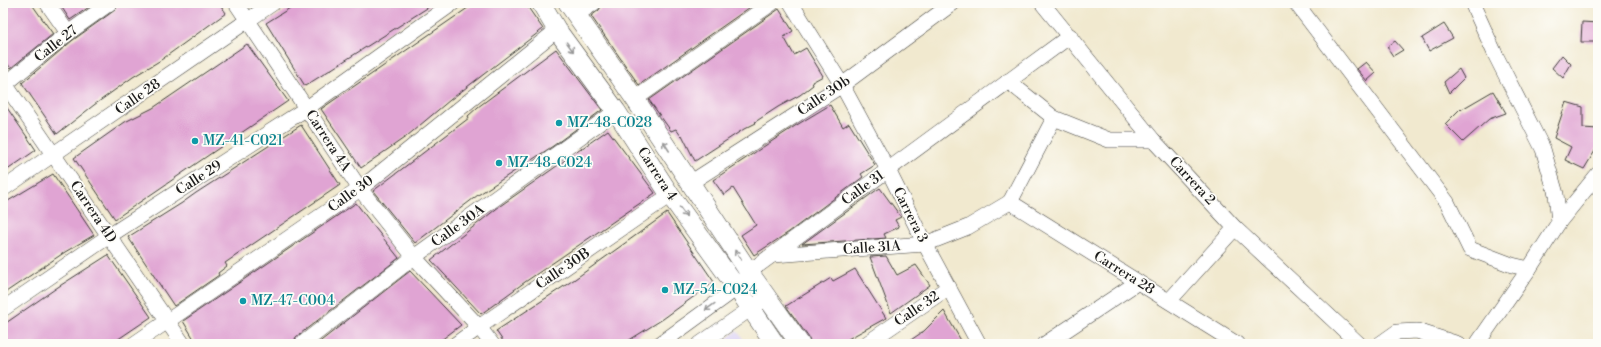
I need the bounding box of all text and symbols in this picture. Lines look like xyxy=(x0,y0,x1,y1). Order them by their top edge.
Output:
street label: Calle 27 xyxy=(31,22,81,66)
one-way arrow xyxy=(566,42,574,53)
street label: Calle 30b xyxy=(794,72,854,120)
street label: Calle 28 xyxy=(112,75,164,119)
street label: Carrera 4A xyxy=(301,107,355,176)
place label: MZ-48-C028 xyxy=(567,114,652,132)
marker: MZ-48-C028 xyxy=(554,118,564,128)
place label: MZ-41-C021 xyxy=(203,132,283,150)
marker: MZ-41-C021 xyxy=(190,136,200,146)
one-way arrow xyxy=(662,141,670,152)
street label: Carrera 4 xyxy=(633,144,681,204)
street label: Carrera 2 xyxy=(1165,153,1219,209)
place label: MZ-48-C024 xyxy=(507,154,592,172)
street label: Calle 29 xyxy=(173,156,225,200)
marker: MZ-48-C024 xyxy=(494,158,504,168)
street label: Calle 31 xyxy=(838,167,888,209)
street label: Calle 30 xyxy=(325,171,377,217)
street label: Carrera 4D xyxy=(66,177,120,247)
street label: Carrera 3 xyxy=(888,184,932,246)
street label: Calle 30A xyxy=(428,200,489,251)
one-way arrow xyxy=(679,207,687,218)
street label: Calle 31A xyxy=(842,237,902,259)
street label: Calle 30B xyxy=(532,244,594,294)
street label: Carrera 28 xyxy=(1090,247,1158,299)
one-way arrow xyxy=(734,250,742,261)
place label: MZ-54-C024 xyxy=(673,281,757,299)
marker: MZ-54-C024 xyxy=(660,285,670,295)
street label: Calle 32 xyxy=(891,287,943,331)
place label: MZ-47-C004 xyxy=(251,292,335,310)
marker: MZ-47-C004 xyxy=(238,296,248,306)
one-way arrow xyxy=(705,303,716,311)

